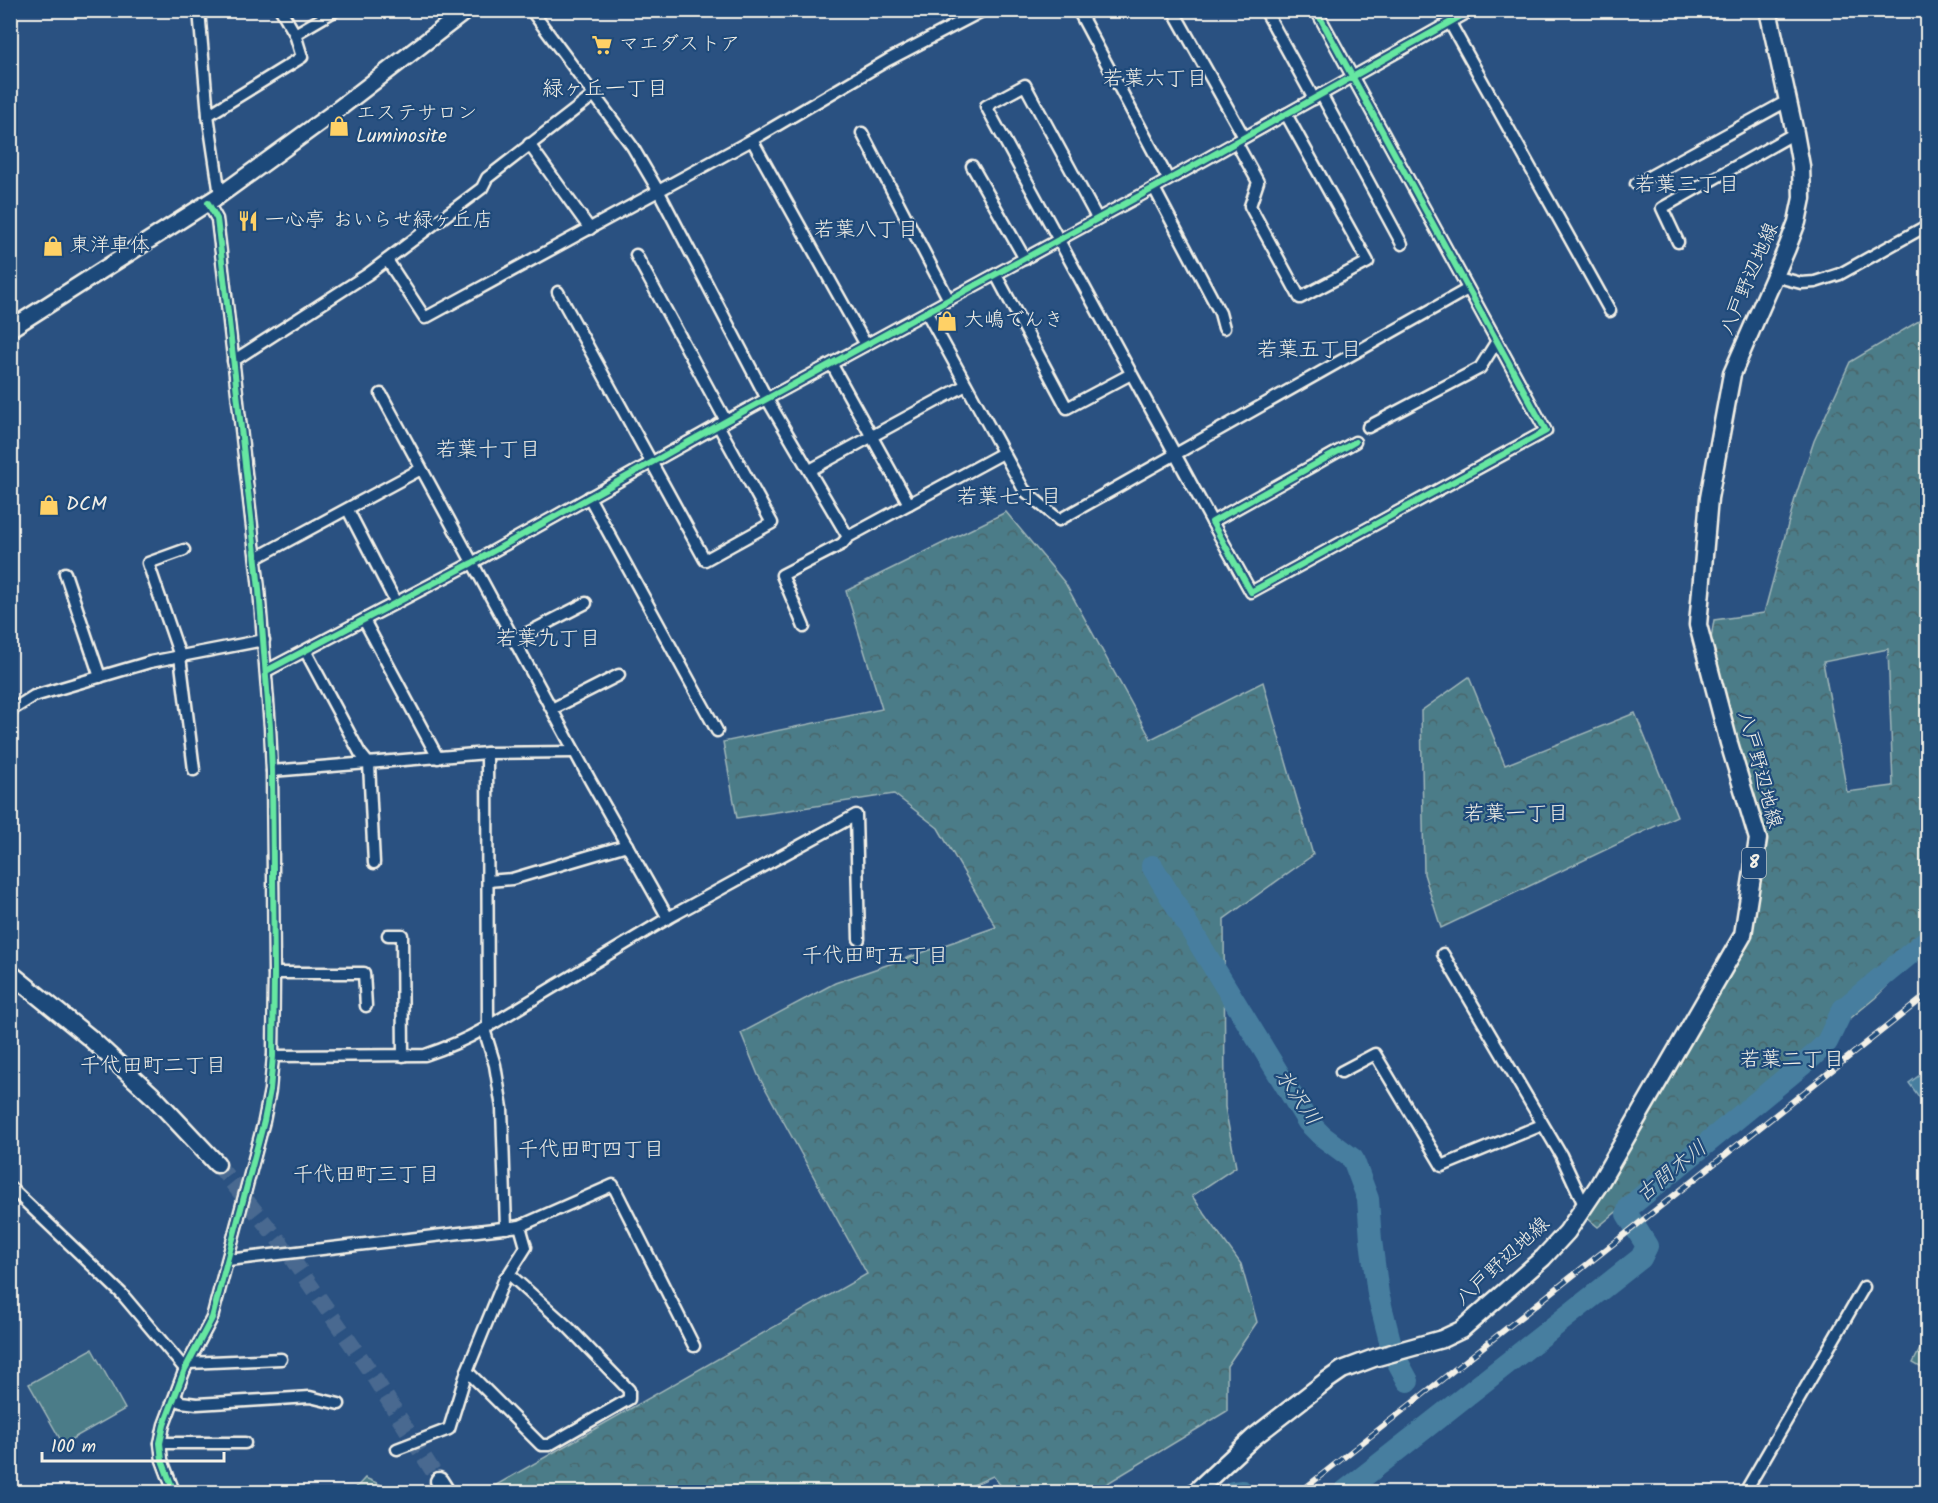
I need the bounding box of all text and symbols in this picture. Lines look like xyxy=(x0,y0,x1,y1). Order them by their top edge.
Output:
place label: マエダストア xyxy=(619,29,741,61)
supermarket icon: マエダストア xyxy=(590,33,614,57)
district label: 若葉六丁目 xyxy=(1103,63,1208,96)
district label: 緑ヶ丘一丁目 xyxy=(542,73,668,106)
place label: エステサロン Luminosite xyxy=(356,98,477,153)
shop icon: エステサロン Luminosite xyxy=(327,114,351,138)
district label: 若葉三丁目 xyxy=(1635,169,1740,202)
place label: 一心亭 おいらせ緑ヶ丘店 xyxy=(265,205,493,237)
restaurant icon: 一心亭 おいらせ緑ヶ丘店 xyxy=(236,209,260,233)
district label: 若葉八丁目 xyxy=(814,214,919,247)
street label: 八戸野辺地線 xyxy=(1712,218,1788,340)
place label: 東洋車体 xyxy=(70,230,150,262)
shop icon: 東洋車体 xyxy=(41,234,65,258)
place label: 大嶋でんき xyxy=(964,305,1064,337)
shop icon: 大嶋でんき xyxy=(935,309,959,333)
district label: 若葉五丁目 xyxy=(1257,334,1362,367)
district label: 若葉十丁目 xyxy=(436,434,541,467)
district label: 若葉七丁目 xyxy=(957,481,1062,514)
place label: DCM xyxy=(66,489,107,521)
shop icon: DCM xyxy=(37,493,61,517)
district label: 若葉九丁目 xyxy=(496,623,601,656)
street label: 八戸野辺地線 xyxy=(1728,708,1790,832)
district label: 若葉一丁目 xyxy=(1464,798,1569,831)
road number: 8 xyxy=(1742,848,1766,878)
district label: 千代田町五丁目 xyxy=(802,940,949,973)
district label: 若葉二丁目 xyxy=(1740,1044,1845,1077)
district label: 千代田町二丁目 xyxy=(80,1050,227,1083)
water label: 氷沢川 xyxy=(1265,1063,1329,1133)
water label: 古間木川 xyxy=(1629,1133,1715,1211)
district label: 千代田町四丁目 xyxy=(518,1134,665,1167)
district label: 千代田町三丁目 xyxy=(293,1159,440,1192)
street label: 八戸野辺地線 xyxy=(1448,1209,1558,1315)
scale bar xyxy=(42,1425,224,1463)
text: 100 m xyxy=(51,1433,96,1462)

